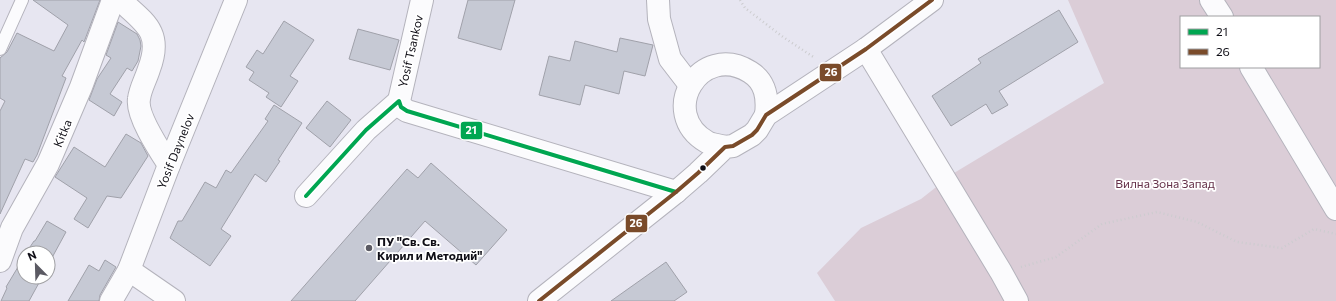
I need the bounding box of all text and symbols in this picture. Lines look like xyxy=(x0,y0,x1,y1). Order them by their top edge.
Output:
street label: Yosif Tsankov xyxy=(395,13,425,89)
legend xyxy=(1180,16,1320,68)
text: 21 xyxy=(1216,24,1228,38)
text: 26 xyxy=(1216,44,1230,58)
line badge: 26 xyxy=(819,63,842,82)
text: 26 xyxy=(825,65,838,78)
street label: Yosif Daynelov xyxy=(154,111,196,191)
street label: Kitka xyxy=(50,117,74,149)
line badge: 21 xyxy=(460,121,483,140)
text: 21 xyxy=(465,123,477,136)
unlabelled marker xyxy=(698,163,708,173)
park label: Вилна Зона Запад xyxy=(1115,176,1215,190)
line badge: 26 xyxy=(625,214,648,233)
text: 26 xyxy=(630,216,643,229)
place label: ПУ "Св. Св. Кирил и Методий" xyxy=(377,234,482,262)
marker: ПУ "Св. Св. Кирил и Методий" xyxy=(364,243,374,253)
north arrow xyxy=(16,245,56,285)
text: N xyxy=(26,248,38,263)

